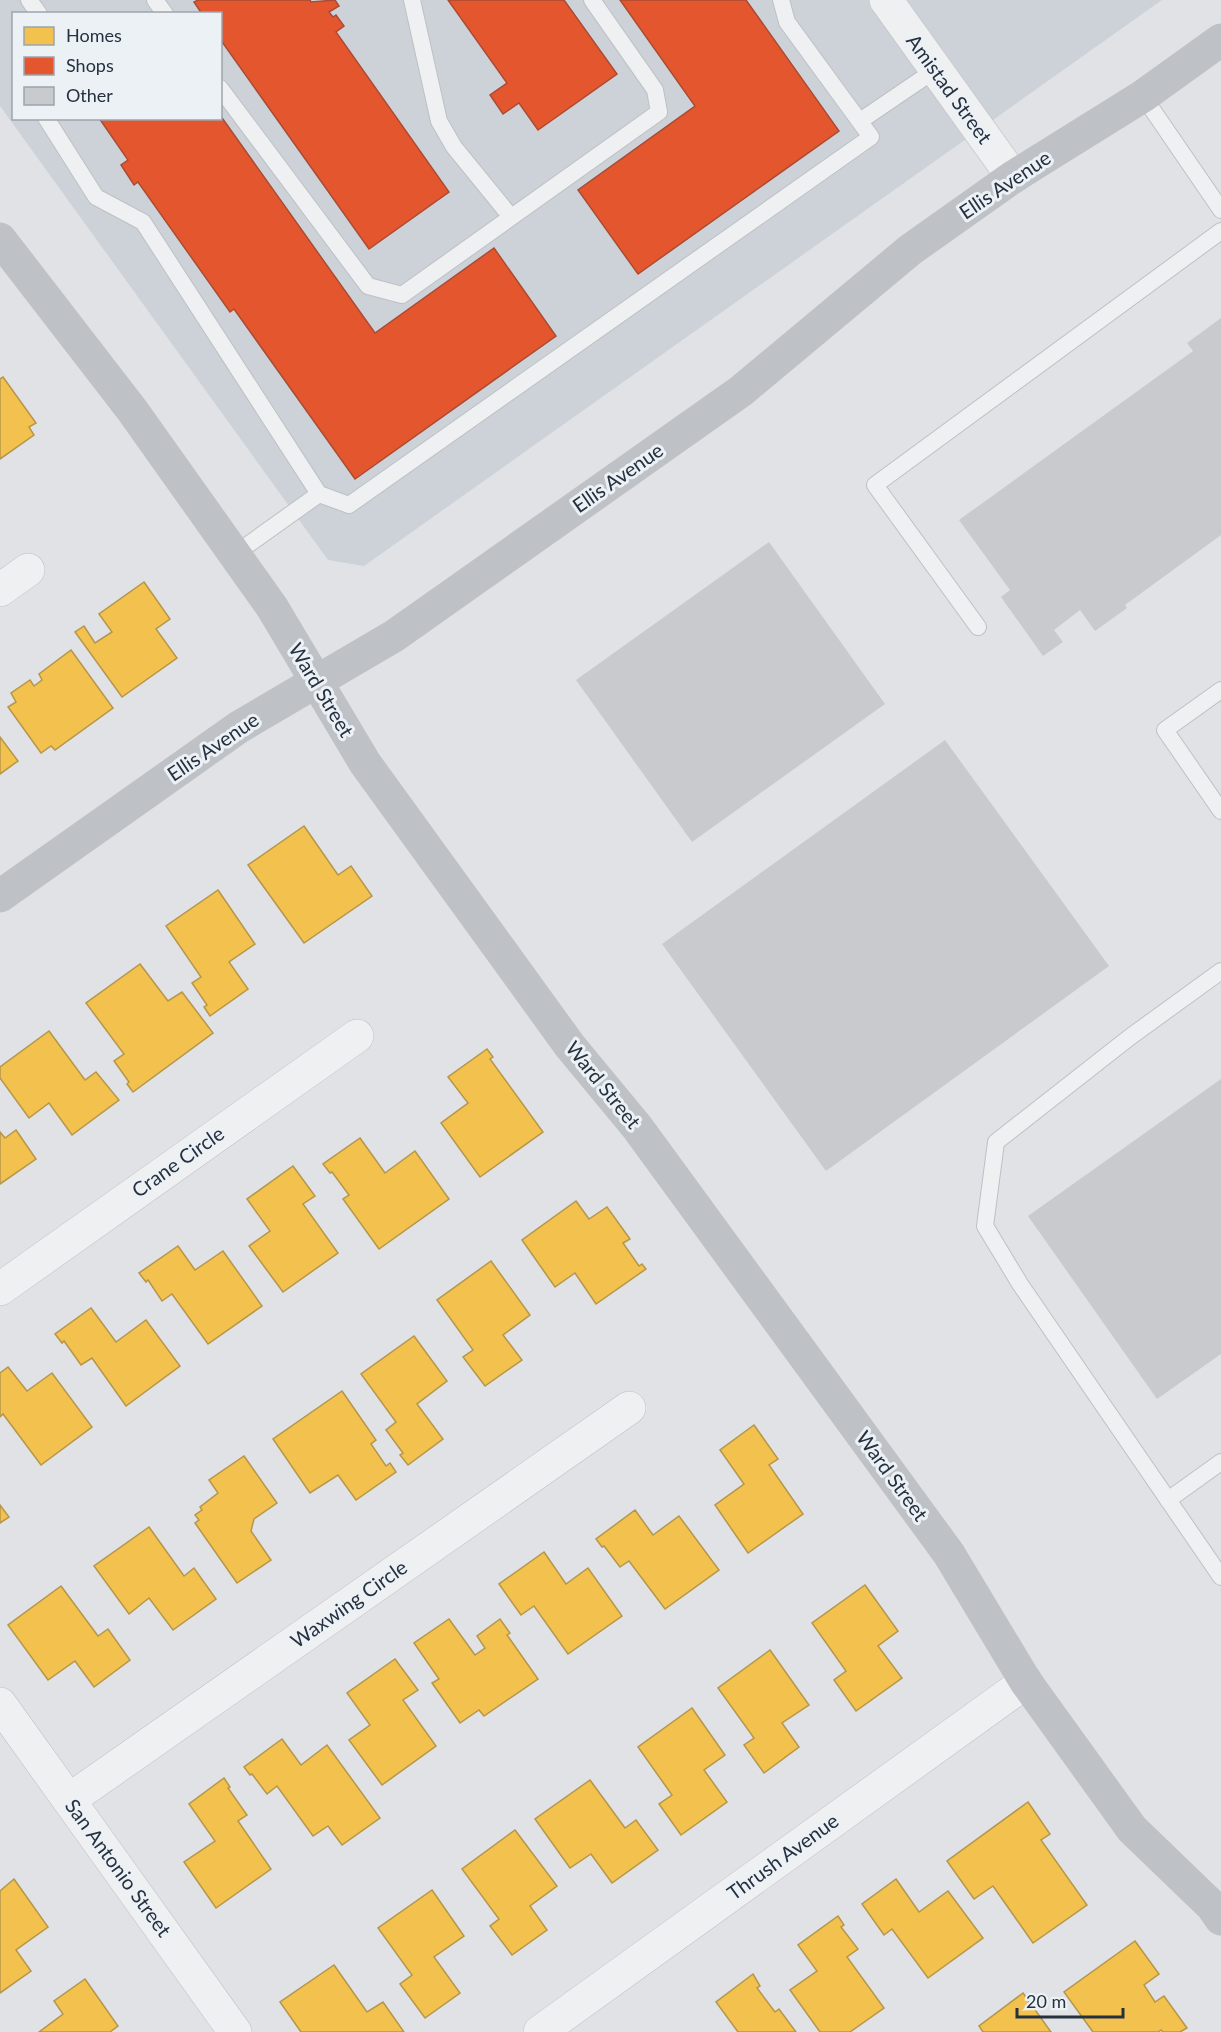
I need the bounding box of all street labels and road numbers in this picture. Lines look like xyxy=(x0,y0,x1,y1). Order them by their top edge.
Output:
street label: Amistad Street xyxy=(902,29,998,148)
street label: Ellis Avenue xyxy=(954,145,1055,223)
street label: Ellis Avenue xyxy=(568,437,667,517)
street label: Ward Street xyxy=(284,638,359,741)
street label: Ellis Avenue xyxy=(162,707,263,785)
street label: Ward Street xyxy=(561,1036,646,1133)
street label: Crane Circle xyxy=(127,1121,228,1202)
street label: Ward Street xyxy=(852,1426,933,1525)
street label: Waxwing Circle xyxy=(286,1554,411,1652)
street label: San Antonio Street xyxy=(61,1794,177,1941)
street label: Thrush Avenue xyxy=(722,1808,843,1905)

